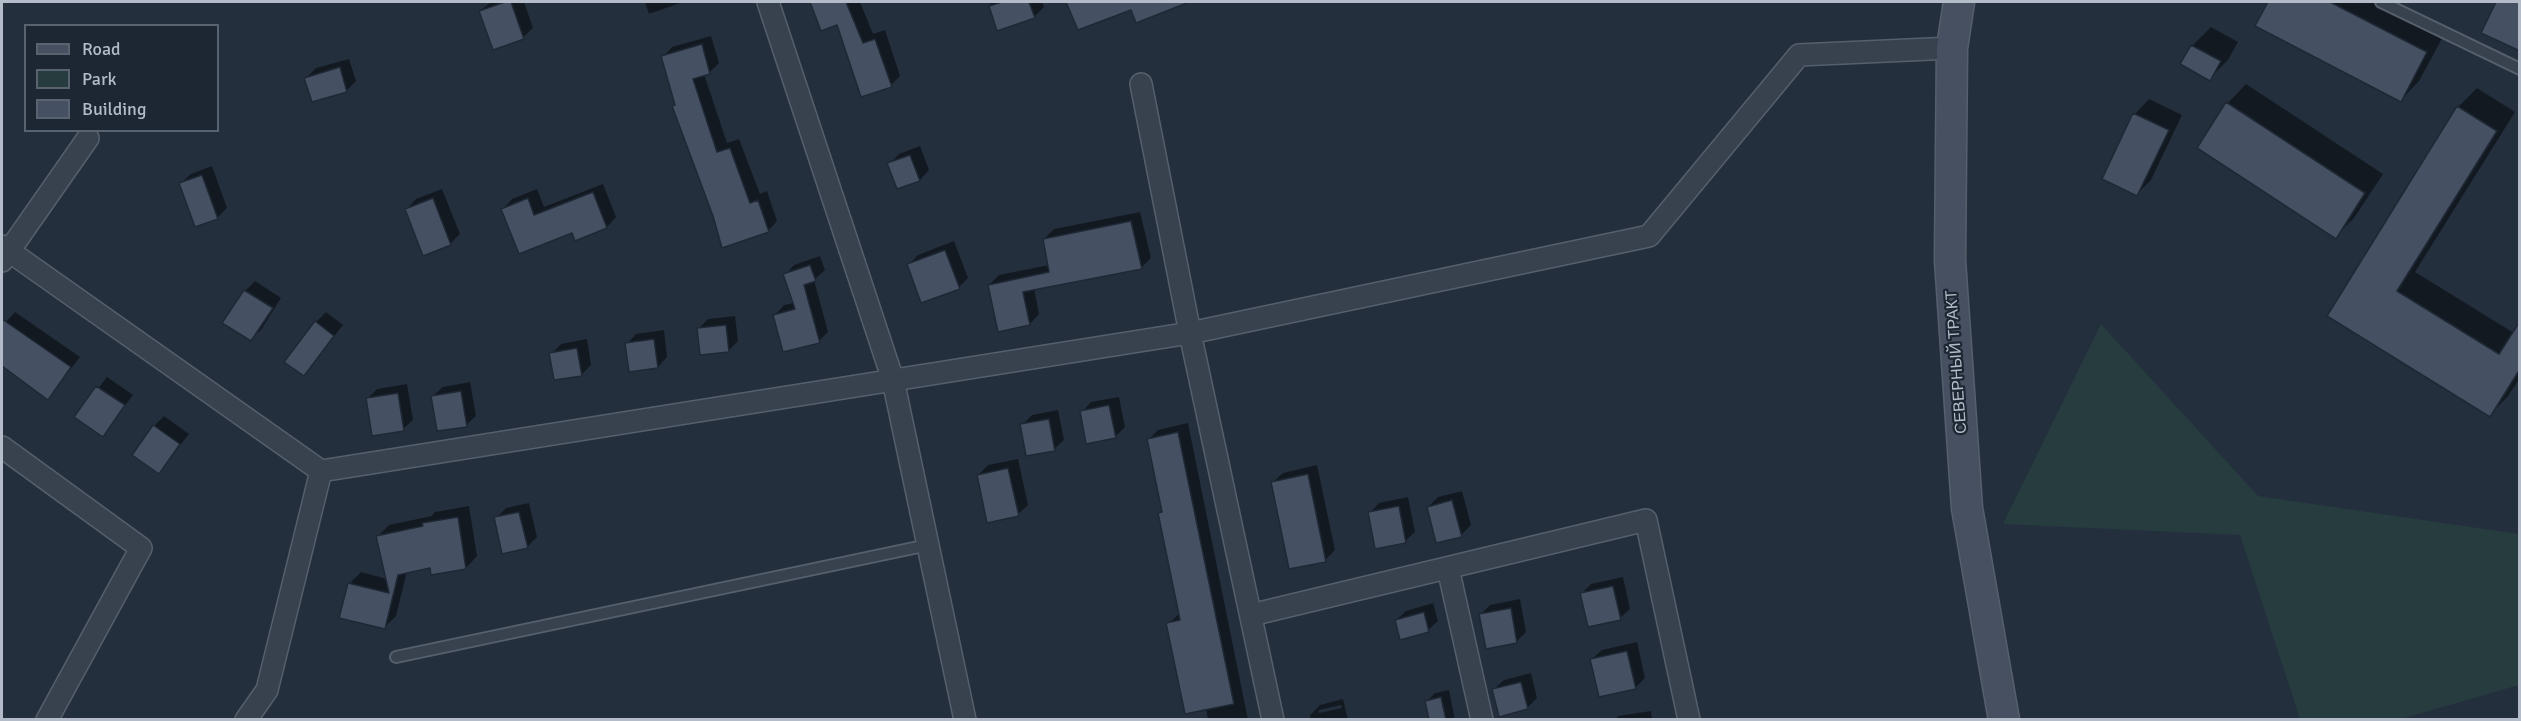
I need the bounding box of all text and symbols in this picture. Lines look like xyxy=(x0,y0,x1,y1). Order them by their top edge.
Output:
legend xyxy=(24,24,219,132)
text: Road xyxy=(82,38,121,60)
text: Park xyxy=(82,68,117,90)
text: Building xyxy=(82,98,146,120)
street label: СЕВЕРНЫЙ ТРАКТ xyxy=(1942,289,1972,435)

